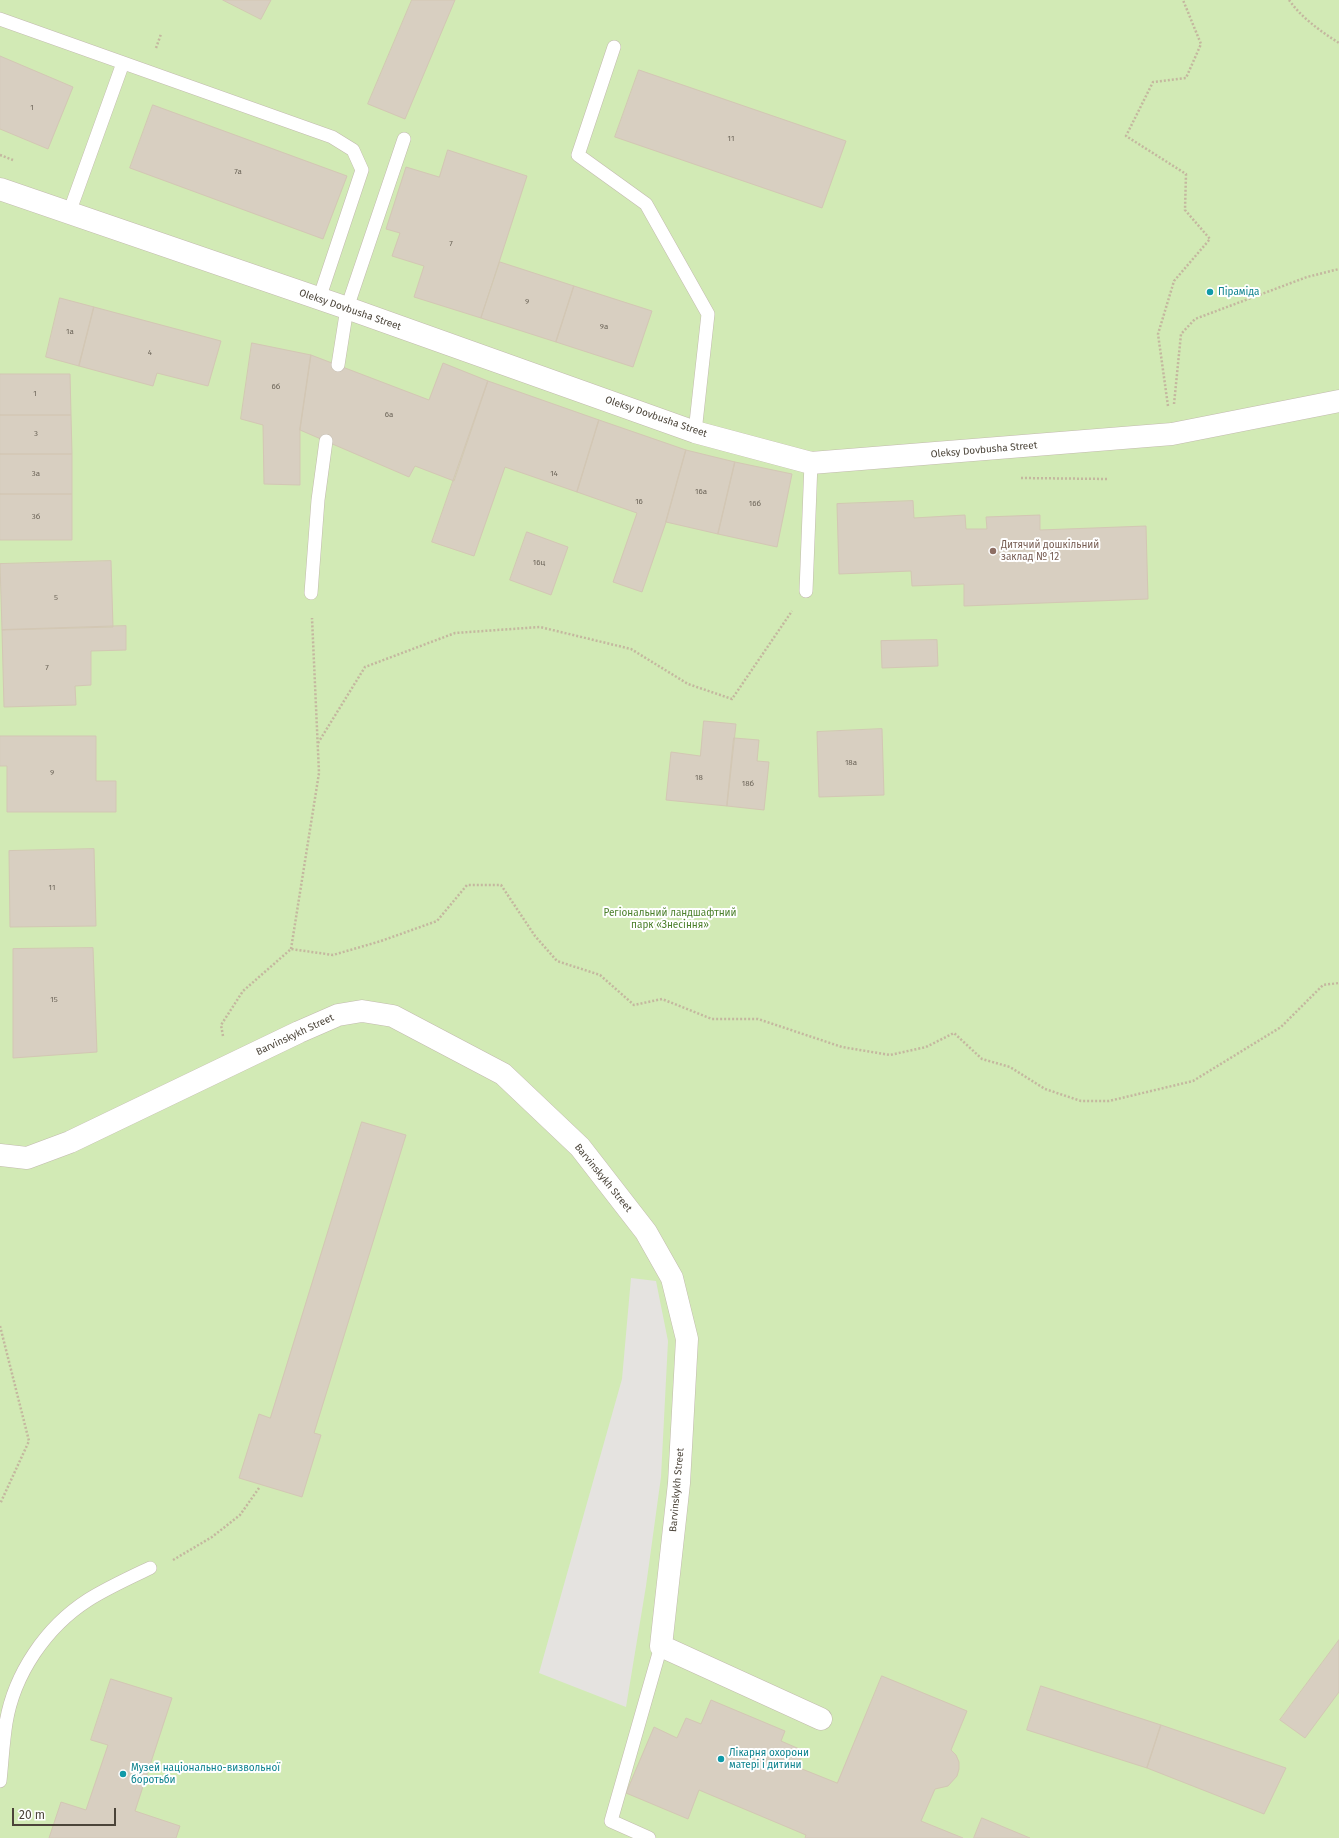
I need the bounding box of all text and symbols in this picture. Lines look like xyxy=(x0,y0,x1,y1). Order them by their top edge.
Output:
house number: 1 xyxy=(30,103,34,113)
house number: 11 xyxy=(728,134,734,144)
house number: 7а xyxy=(234,167,242,177)
house number: 7 xyxy=(449,239,453,249)
place label: Піраміда xyxy=(1218,286,1259,298)
street label: Oleksy Dovbusha Street xyxy=(297,287,403,333)
marker: Піраміда xyxy=(1205,287,1215,297)
house number: 9 xyxy=(525,297,529,307)
house number: 9а xyxy=(600,322,608,332)
house number: 1а xyxy=(66,327,74,337)
house number: 4 xyxy=(148,348,152,358)
house number: 6б xyxy=(272,382,280,392)
house number: 1 xyxy=(33,389,37,399)
street label: Oleksy Dovbusha Street xyxy=(603,394,709,440)
house number: 6а xyxy=(385,410,393,420)
house number: 3 xyxy=(34,429,38,439)
street label: Oleksy Dovbusha Street xyxy=(930,439,1038,461)
house number: 3а xyxy=(32,469,40,479)
house number: 14 xyxy=(550,469,558,479)
house number: 16а xyxy=(695,487,707,497)
house number: 16 xyxy=(635,497,643,507)
house number: 16б xyxy=(749,499,761,509)
house number: 3б xyxy=(32,512,40,522)
place label: Дитячий дошкільний заклад № 12 xyxy=(1001,539,1099,562)
marker: Дитячий дошкільний заклад № 12 xyxy=(988,546,998,556)
house number: 16ц xyxy=(533,558,545,568)
house number: 5 xyxy=(54,593,58,603)
house number: 7 xyxy=(45,663,49,673)
house number: 18а xyxy=(845,758,857,768)
house number: 9 xyxy=(50,768,54,778)
house number: 18 xyxy=(695,773,703,783)
house number: 18б xyxy=(742,779,754,789)
house number: 11 xyxy=(49,883,55,893)
park label: Регіональний ландшафтний парк «Знесіння» xyxy=(603,907,737,930)
house number: 15 xyxy=(50,995,58,1005)
street label: Barvinskykh Street xyxy=(254,1012,336,1058)
street label: Barvinskykh Street xyxy=(572,1141,634,1215)
street label: Barvinskykh Street xyxy=(667,1447,687,1533)
place label: Лікарня охорони матері і дитини xyxy=(729,1747,809,1770)
marker: Лікарня охорони матері і дитини xyxy=(716,1754,726,1764)
place label: Музей національно-визвольної боротьби xyxy=(131,1762,280,1786)
marker: Музей національно-визвольної боротьби xyxy=(118,1769,128,1779)
scale bar xyxy=(14,1800,118,1826)
text: 20 m xyxy=(19,1808,45,1822)

